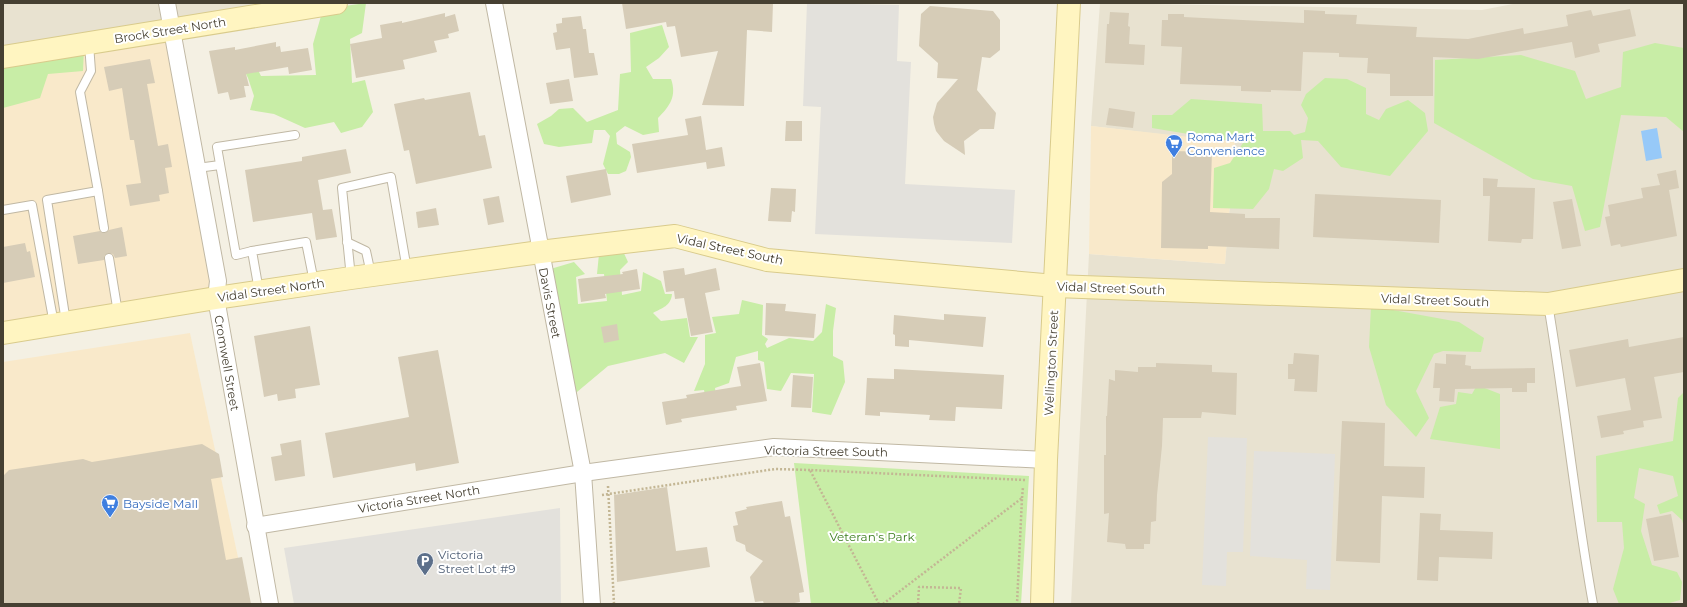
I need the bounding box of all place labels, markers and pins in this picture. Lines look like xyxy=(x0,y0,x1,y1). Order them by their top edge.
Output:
place label: Roma Mart Convenience xyxy=(1187,129,1265,158)
supermarket icon: Roma Mart Convenience xyxy=(1164,133,1184,158)
supermarket icon: Bayside Mall xyxy=(100,493,120,518)
place label: Bayside Mall xyxy=(123,496,198,511)
place label: Victoria Street Lot #9 xyxy=(438,547,516,576)
parking icon: Victoria Street Lot #9 xyxy=(415,551,435,576)

